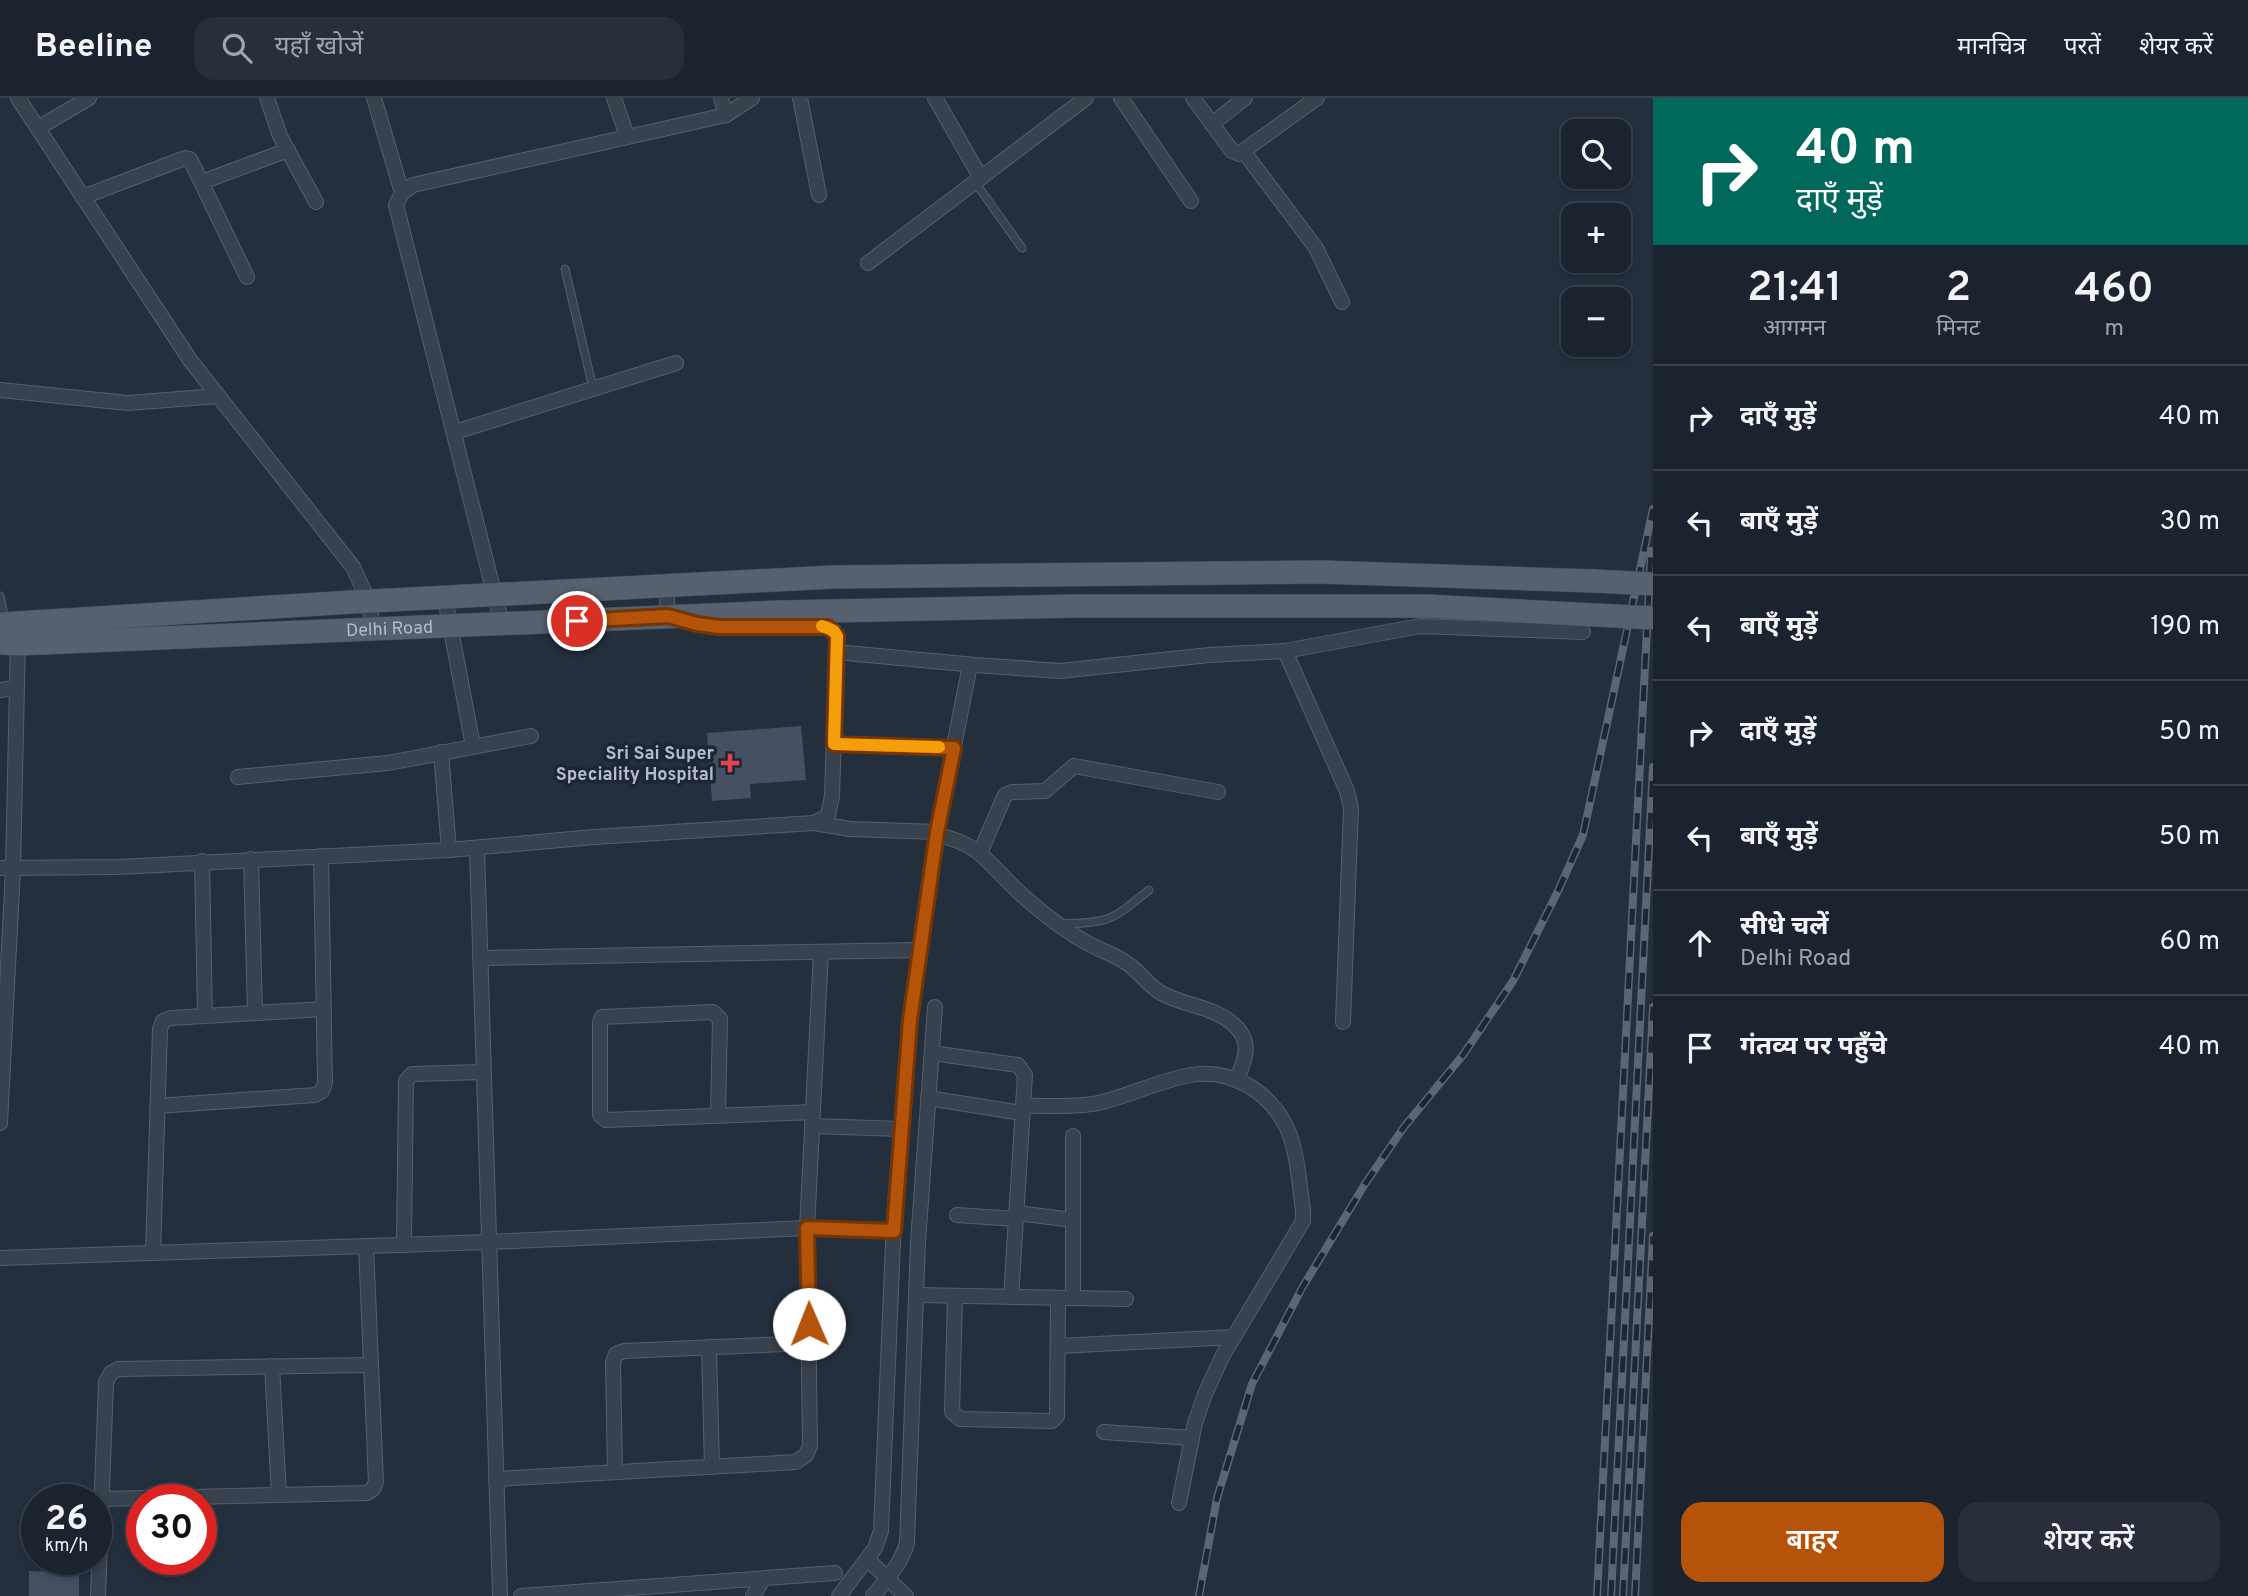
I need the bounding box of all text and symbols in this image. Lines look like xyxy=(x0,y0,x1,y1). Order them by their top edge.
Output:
search box xyxy=(194,17,684,80)
text: Beeline xyxy=(35,27,152,69)
icon: search xyxy=(218,29,256,67)
text: यहाँ खोजें xyxy=(274,31,363,64)
text: मानचित्र xyxy=(1957,33,2026,63)
text: परतें xyxy=(2064,33,2101,63)
text: शेयर करें xyxy=(2139,33,2213,63)
map controls xyxy=(1561,119,1631,357)
button: search xyxy=(1561,119,1631,189)
text: 40 m xyxy=(1796,120,1915,182)
icon: right xyxy=(1681,126,1772,217)
text: दाएँ मुड़ें xyxy=(1796,182,1883,222)
button: + xyxy=(1561,203,1631,273)
text: 21:41 xyxy=(1747,263,1842,316)
text: 2 xyxy=(1945,263,1971,316)
text: 460 xyxy=(2074,264,2154,317)
button: − xyxy=(1561,287,1631,357)
text: आगमन xyxy=(1763,315,1826,344)
text: मिनट xyxy=(1936,315,1980,344)
text: m xyxy=(2104,315,2124,344)
icon: right xyxy=(1681,399,1719,437)
text: दाएँ मुड़ें xyxy=(1740,401,1816,434)
text: 40 m xyxy=(2159,401,2220,434)
icon: left xyxy=(1681,504,1719,542)
text: बाएँ मुड़ें xyxy=(1740,506,1818,539)
text: 30 m xyxy=(2160,506,2220,539)
pin xyxy=(547,591,607,651)
icon: arrive xyxy=(558,602,596,640)
icon: left xyxy=(1681,609,1719,647)
text: बाएँ मुड़ें xyxy=(1740,611,1818,644)
text: 190 m xyxy=(2150,611,2220,644)
street label: Delhi Road xyxy=(346,617,434,643)
icon: right xyxy=(1681,714,1719,752)
text: दाएँ मुड़ें xyxy=(1740,716,1816,749)
text: 50 m xyxy=(2159,716,2220,749)
place label: Sri Sai Super Speciality Hospital xyxy=(556,743,714,787)
marker: Sri Sai Super Speciality Hospital xyxy=(720,753,740,773)
icon: left xyxy=(1681,819,1719,857)
text: बाएँ मुड़ें xyxy=(1740,821,1818,854)
text: 50 m xyxy=(2159,821,2220,854)
text: सीधे चलें xyxy=(1740,911,1828,944)
icon: ahead xyxy=(1681,924,1719,962)
text: 60 m xyxy=(2160,926,2220,959)
text: Delhi Road xyxy=(1740,945,1851,974)
icon: arrive xyxy=(1681,1029,1719,1067)
text: गंतव्य पर पहुँचे xyxy=(1740,1031,1887,1064)
text: 40 m xyxy=(2159,1031,2220,1064)
position arrow xyxy=(772,1287,846,1361)
speed limit sign: 30 xyxy=(126,1484,217,1575)
text: 26 xyxy=(45,1498,88,1542)
button: बाहर xyxy=(1681,1502,1944,1582)
button: शेयर करें xyxy=(1958,1502,2220,1582)
text: km/h xyxy=(45,1535,88,1558)

